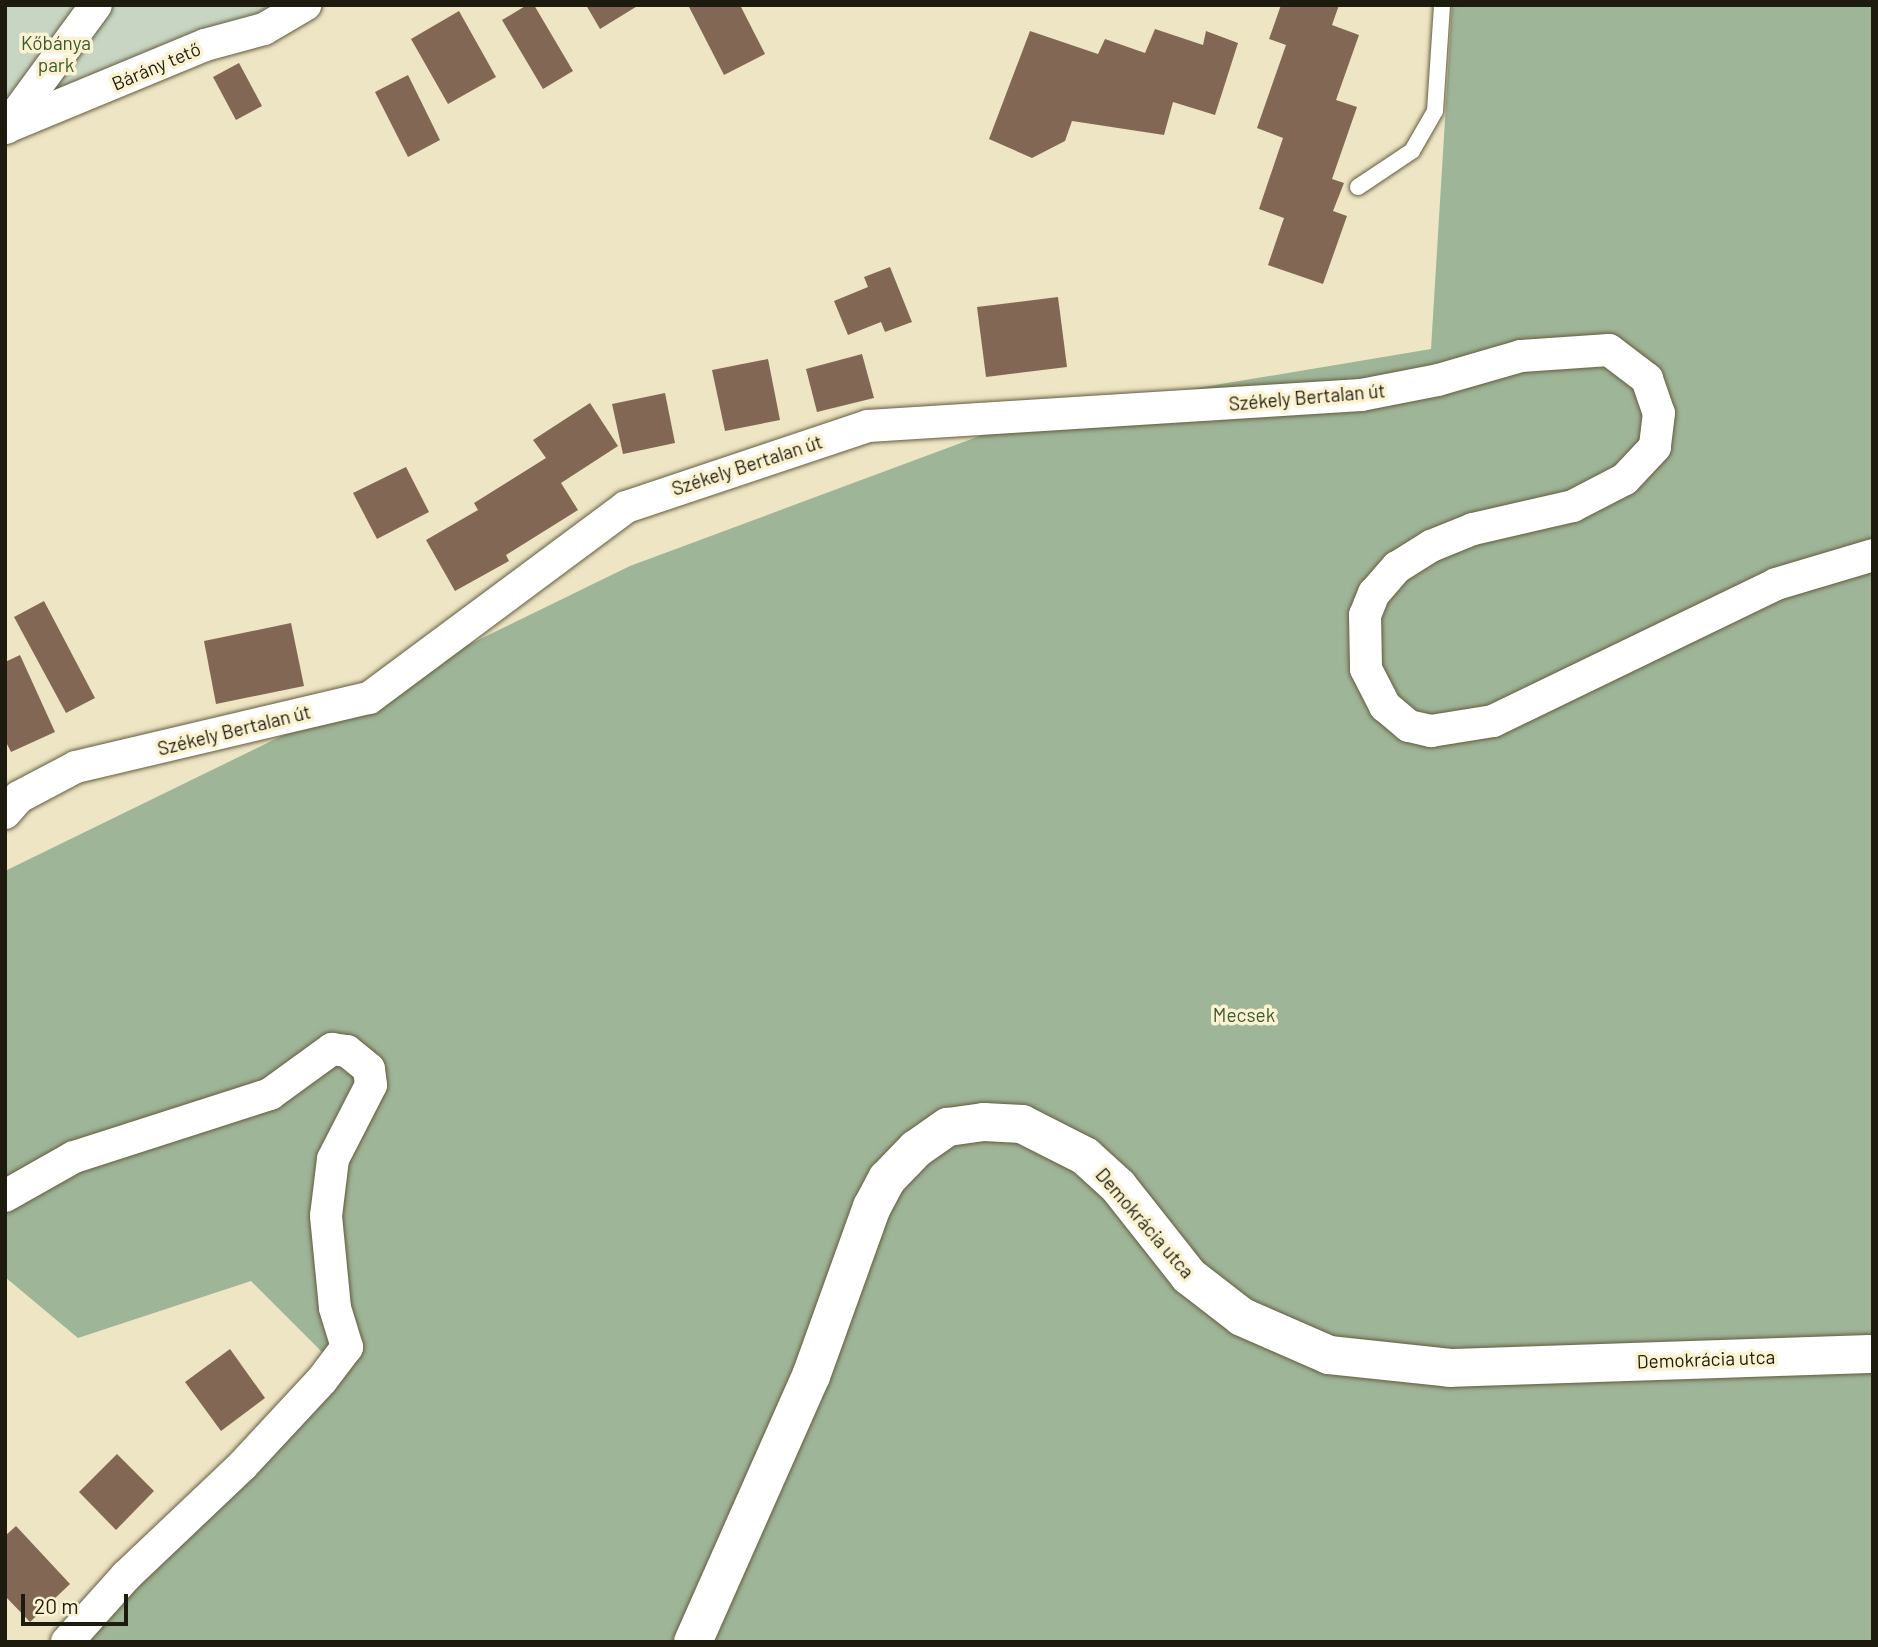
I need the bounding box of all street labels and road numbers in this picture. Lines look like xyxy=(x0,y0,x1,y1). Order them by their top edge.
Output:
street label: Bárány tető xyxy=(108,37,204,95)
street label: Székely Bertalan út xyxy=(1228,379,1386,415)
street label: Székely Bertalan út xyxy=(669,430,825,500)
street label: Székely Bertalan út xyxy=(155,700,313,760)
street label: Demokrácia utca xyxy=(1091,1163,1199,1283)
street label: Demokrácia utca xyxy=(1636,1345,1776,1373)

